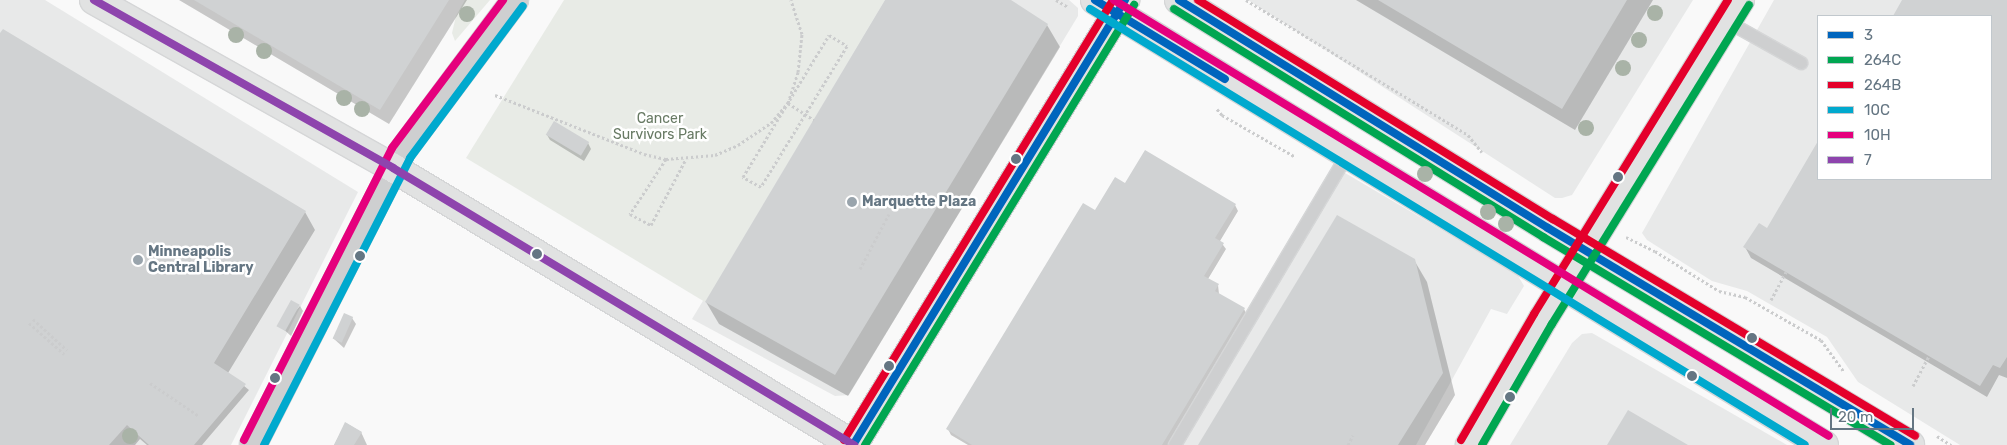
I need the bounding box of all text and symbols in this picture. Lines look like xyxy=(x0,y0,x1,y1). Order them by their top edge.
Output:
legend xyxy=(1817,15,1992,180)
text: 3 xyxy=(1864,26,1873,44)
text: 264C xyxy=(1864,51,1901,69)
text: 264B xyxy=(1864,76,1901,94)
text: 10C xyxy=(1864,101,1890,119)
park label: Cancer Survivors Park xyxy=(613,111,707,144)
text: 10H xyxy=(1864,126,1891,144)
text: 7 xyxy=(1864,151,1872,169)
unlabelled marker xyxy=(1011,154,1021,164)
unlabelled marker xyxy=(1613,172,1623,182)
place label: Marquette Plaza xyxy=(862,194,976,210)
marker: Marquette Plaza xyxy=(846,196,858,208)
place label: Minneapolis Central Library xyxy=(148,244,253,276)
unlabelled marker xyxy=(532,249,542,259)
unlabelled marker xyxy=(355,251,365,261)
marker: Minneapolis Central Library xyxy=(132,254,144,266)
unlabelled marker xyxy=(1747,333,1757,343)
unlabelled marker xyxy=(884,361,894,371)
unlabelled marker xyxy=(1687,371,1697,381)
unlabelled marker xyxy=(270,373,280,383)
unlabelled marker xyxy=(1505,392,1515,402)
scale bar xyxy=(1832,398,1916,430)
text: 20 m xyxy=(1838,408,1873,426)

